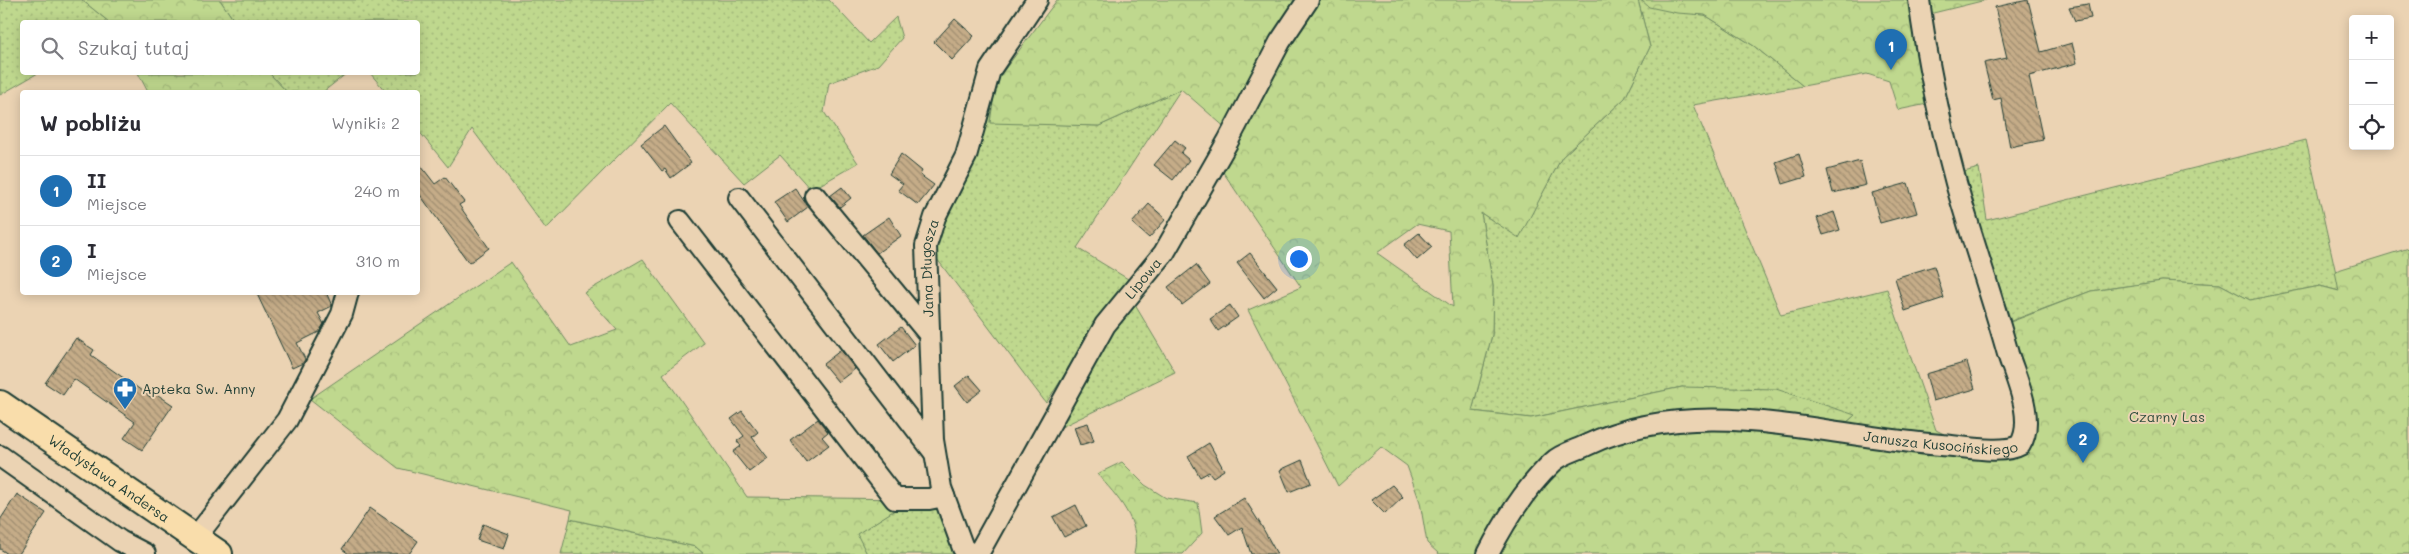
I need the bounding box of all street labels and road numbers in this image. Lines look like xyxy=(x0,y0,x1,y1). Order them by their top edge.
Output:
street label: Jana Długosza xyxy=(915,217,943,317)
street label: Lipowa xyxy=(1120,253,1165,303)
street label: Janusza Kusocińskiego xyxy=(1862,426,2020,459)
street label: Władysława Andersa xyxy=(45,430,174,526)

